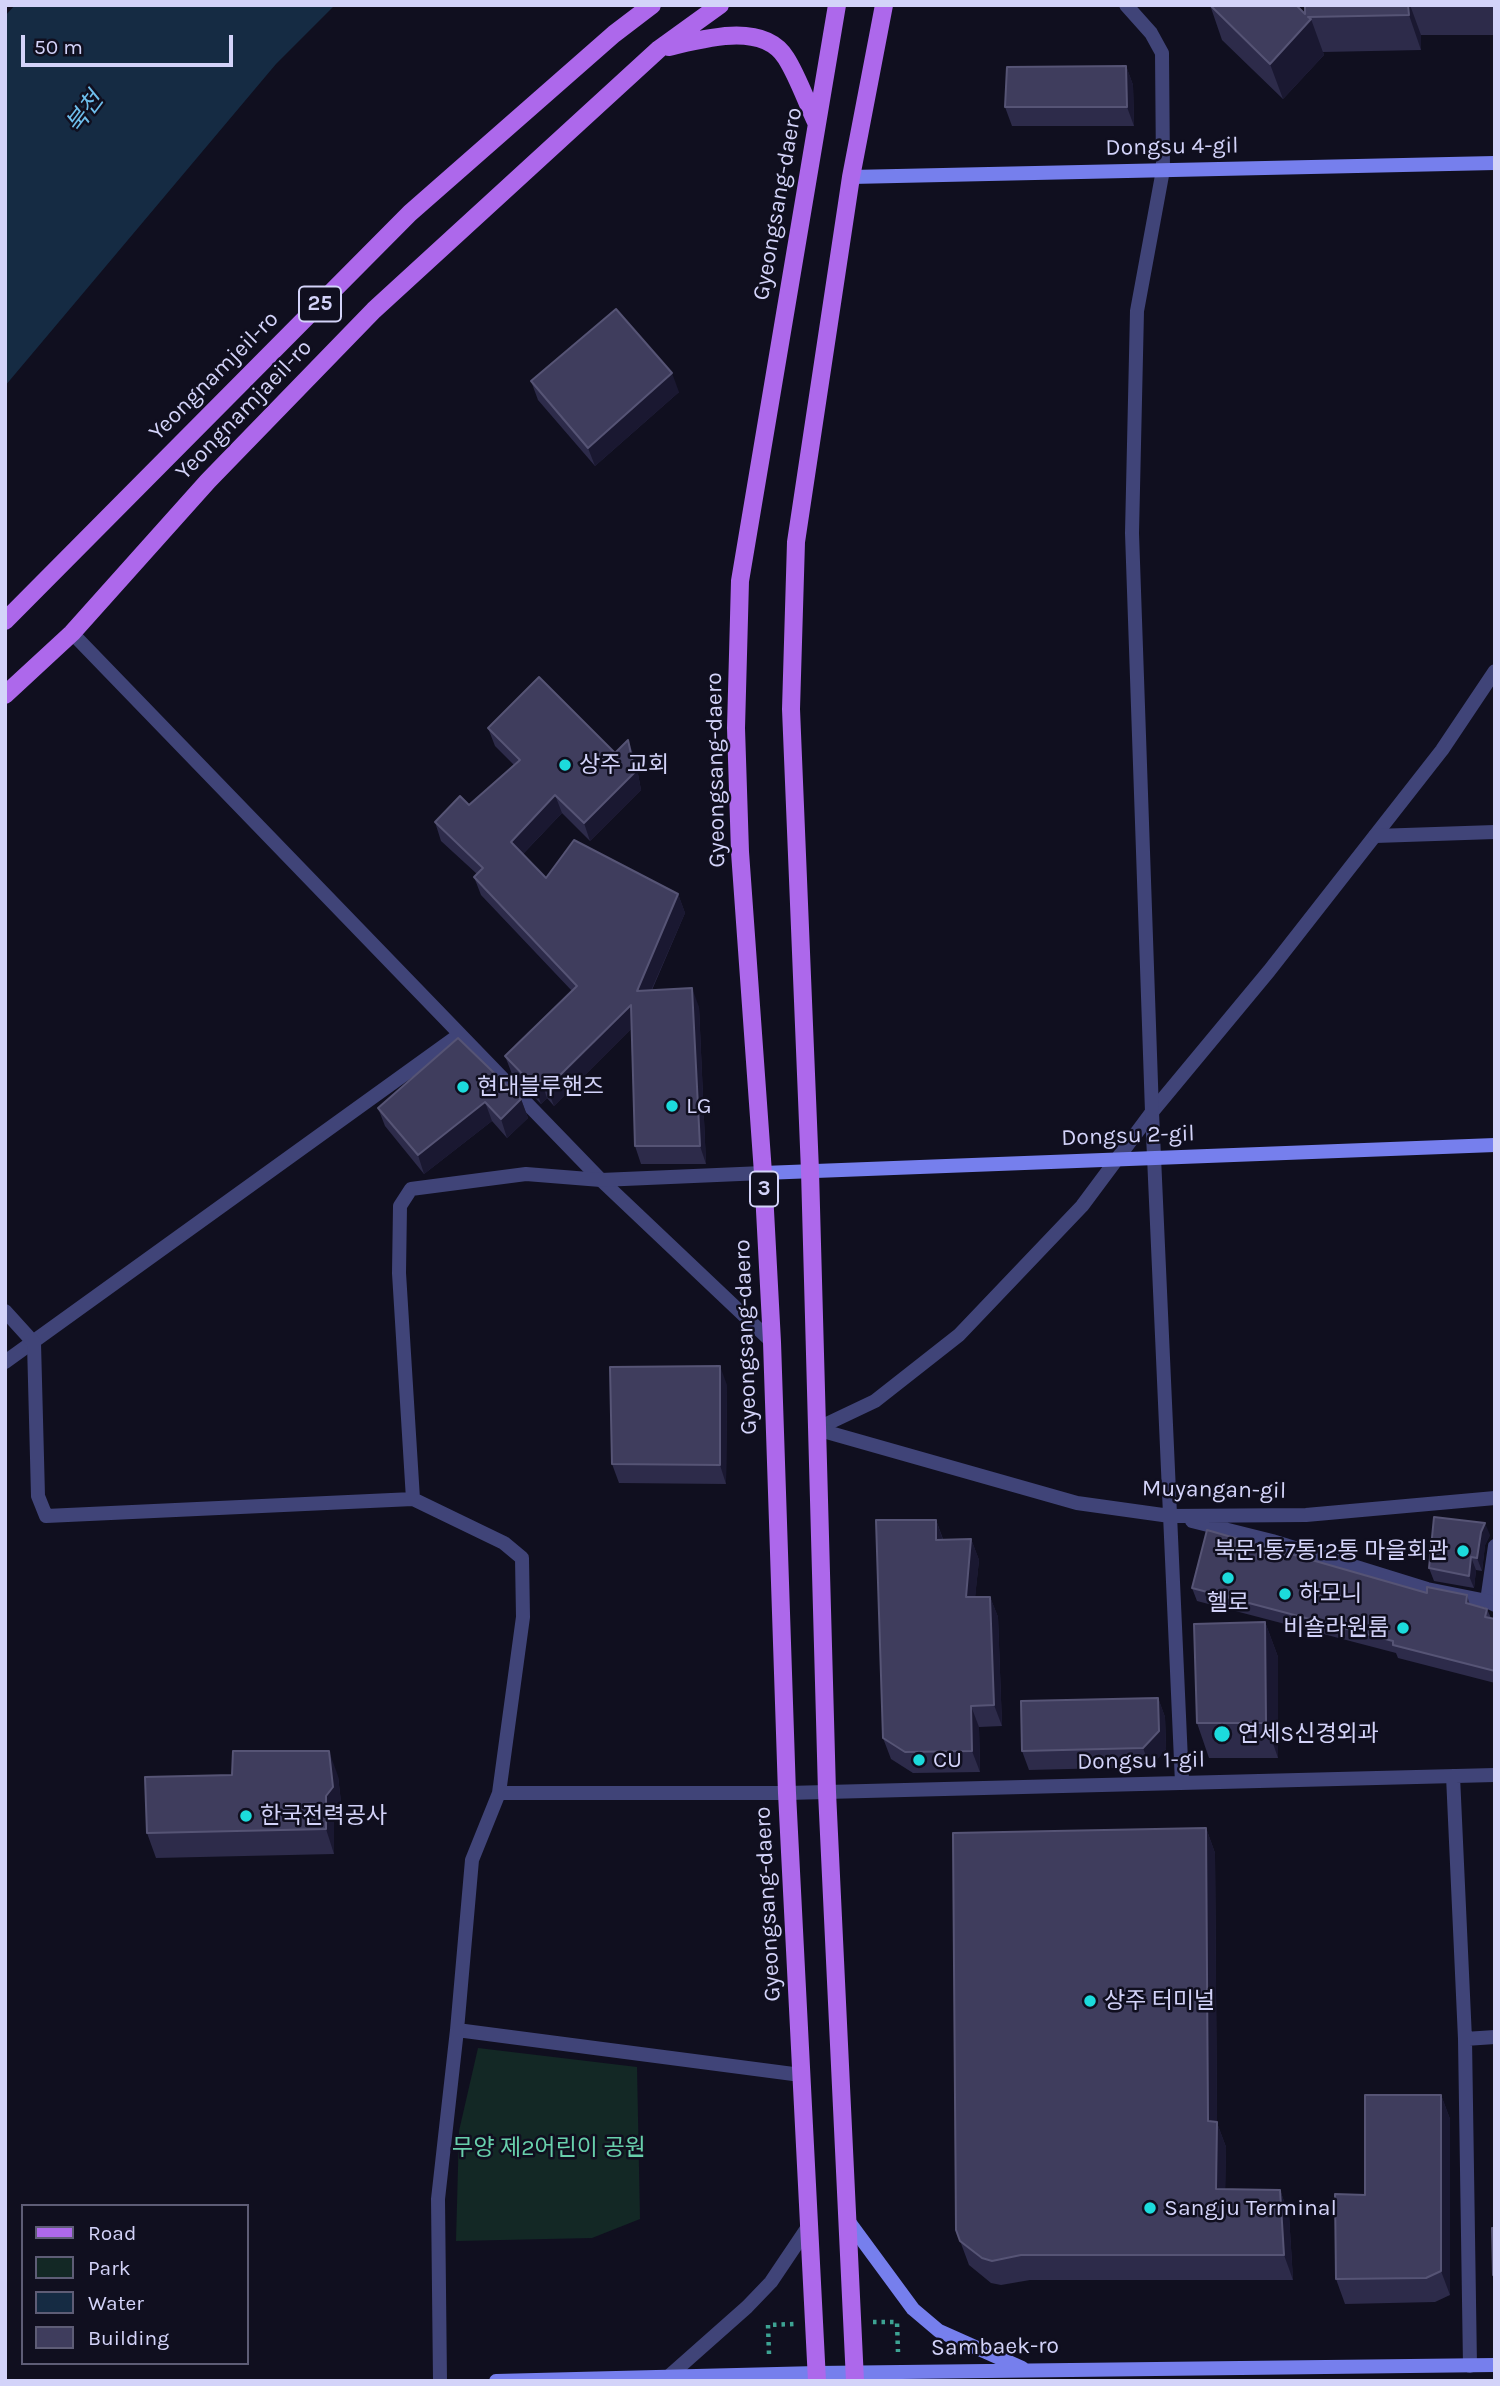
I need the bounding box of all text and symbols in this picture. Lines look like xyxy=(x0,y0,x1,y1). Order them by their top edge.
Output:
scale bar xyxy=(24,21,236,65)
text: 50 m xyxy=(34,35,83,59)
water label: 북천 xyxy=(60,87,110,139)
street label: Gyeongsang-daero xyxy=(747,105,809,303)
street label: Dongsu 4-gil xyxy=(1105,132,1239,162)
road number: 25 xyxy=(299,286,341,322)
street label: Yeongnamjeil-ro xyxy=(144,306,284,446)
street label: Yeongnamjaeil-ro xyxy=(170,334,318,486)
street label: Gyeongsang-daero xyxy=(700,672,732,868)
place label: 상주 교회 xyxy=(579,751,669,779)
marker: 상주 교회 xyxy=(557,757,573,773)
place label: 현대블루핸즈 xyxy=(477,1073,604,1101)
marker: 현대블루핸즈 xyxy=(455,1079,471,1095)
place label: LG xyxy=(686,1092,712,1120)
marker: LG xyxy=(664,1098,680,1114)
street label: Dongsu 2-gil xyxy=(1061,1120,1195,1152)
road number: 3 xyxy=(750,1172,778,1206)
street label: Gyeongsang-daero xyxy=(729,1239,763,1435)
street label: Muyangan-gil xyxy=(1142,1475,1286,1505)
place label: 북문1통7통12통 마을회관 xyxy=(1214,1537,1449,1565)
marker: 북문1통7통12통 마을회관 xyxy=(1455,1543,1471,1559)
marker: 헬로 xyxy=(1220,1570,1236,1586)
place label: 하모니 xyxy=(1299,1580,1362,1608)
marker: 하모니 xyxy=(1277,1586,1293,1602)
place label: 헬로 xyxy=(1207,1589,1249,1617)
place label: 비숄라원룸 xyxy=(1283,1614,1389,1642)
marker: 비숄라원룸 xyxy=(1395,1620,1411,1636)
place label: 연세S신경외과 xyxy=(1238,1720,1379,1748)
marker: 연세S신경외과 xyxy=(1212,1724,1232,1744)
place label: CU xyxy=(933,1746,962,1774)
street label: Dongsu 1-gil xyxy=(1077,1746,1205,1776)
marker: CU xyxy=(911,1752,927,1768)
place label: 한국전력공사 xyxy=(260,1802,387,1830)
street label: Gyeongsang-daero xyxy=(749,1806,787,2002)
marker: 한국전력공사 xyxy=(238,1808,254,1824)
place label: 상주 터미널 xyxy=(1104,1987,1215,2015)
marker: 상주 터미널 xyxy=(1082,1993,1098,2009)
park label: 무양 제2어린이 공원 xyxy=(452,2134,646,2162)
place label: Sangju Terminal xyxy=(1164,2194,1337,2222)
marker: Sangju Terminal xyxy=(1142,2200,1158,2216)
legend xyxy=(21,2204,248,2365)
text: Road xyxy=(88,2221,136,2245)
text: Park xyxy=(88,2256,131,2280)
text: Water xyxy=(88,2291,144,2315)
text: Building xyxy=(88,2326,169,2350)
street label: Sambaek-ro xyxy=(931,2332,1059,2362)

